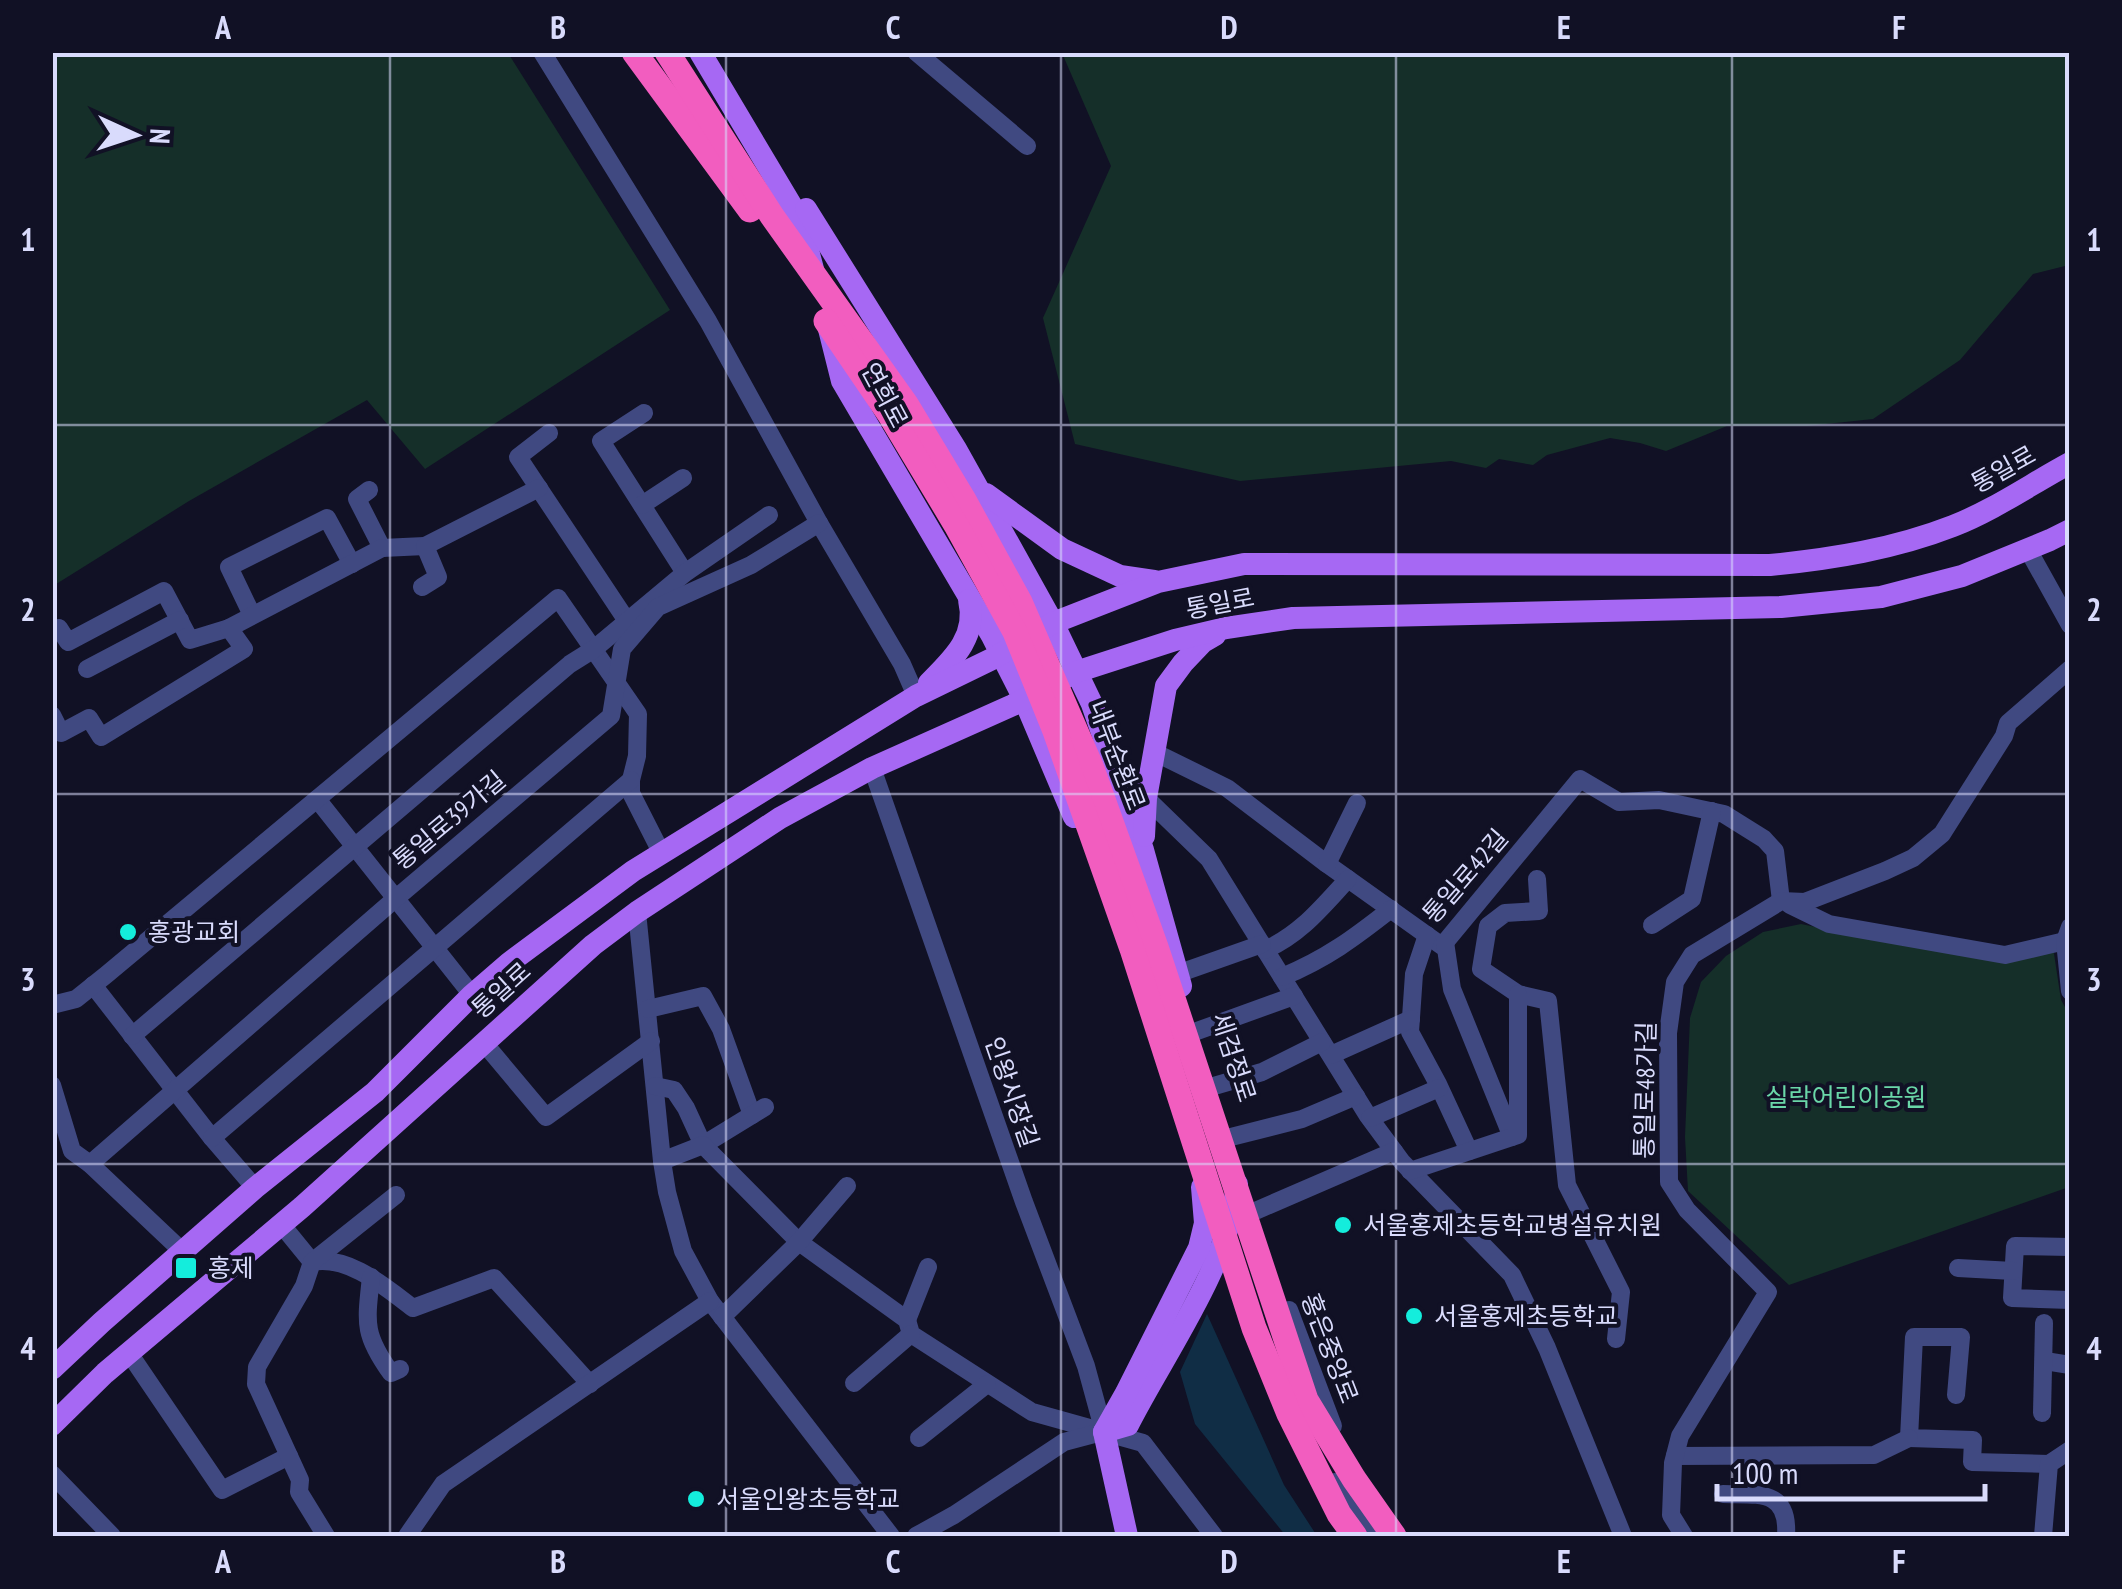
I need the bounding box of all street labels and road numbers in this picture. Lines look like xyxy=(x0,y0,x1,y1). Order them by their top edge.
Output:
street label: 연희로 xyxy=(855,357,915,433)
street label: 통일로 xyxy=(1965,438,2041,500)
street label: 통일로 xyxy=(1183,581,1257,625)
street label: 내부순환로 xyxy=(1081,696,1153,814)
street label: 통일로39가길 xyxy=(386,764,512,876)
street label: 통일로42길 xyxy=(1415,822,1515,930)
street label: 통일로 xyxy=(465,955,537,1025)
street label: 세검정로 xyxy=(1205,1008,1263,1106)
street label: 통일로48가길 xyxy=(1628,1021,1662,1159)
street label: 인왕시장길 xyxy=(978,1032,1046,1152)
street label: 홍은중앙로 xyxy=(1294,1289,1366,1407)

